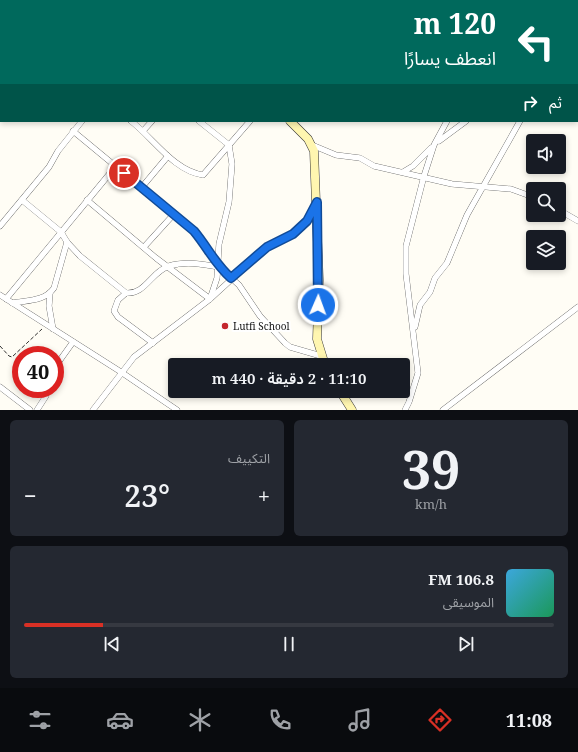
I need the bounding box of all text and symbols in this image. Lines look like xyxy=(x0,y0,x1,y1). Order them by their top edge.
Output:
text: 120 m xyxy=(414,4,496,42)
icon: left xyxy=(510,16,562,68)
text: انعطف يسارًا xyxy=(404,46,496,70)
icon: right xyxy=(519,92,541,114)
text: ثم xyxy=(549,92,562,112)
map controls xyxy=(526,134,566,270)
button: sound xyxy=(526,134,566,174)
pin xyxy=(107,156,141,190)
icon: arrive xyxy=(113,162,135,184)
button: search xyxy=(526,182,566,222)
button: layers xyxy=(526,230,566,270)
position arrow xyxy=(297,284,339,326)
place label: Lutfi School xyxy=(233,319,290,333)
marker: Lutfi School xyxy=(220,321,230,331)
speed limit sign: 40 xyxy=(12,346,64,398)
text: 11:10 · 2 دقيقة · 440 m xyxy=(212,368,366,388)
text: 39 xyxy=(402,433,460,504)
text: التكييف xyxy=(228,449,270,467)
text: 23° xyxy=(124,475,170,516)
text: − xyxy=(24,480,37,510)
text: + xyxy=(258,480,270,510)
text: km/h xyxy=(415,495,447,513)
text: 106.8 FM xyxy=(428,569,494,589)
text: الموسيقى xyxy=(443,593,494,611)
icon: previous xyxy=(101,633,123,655)
icon: pause xyxy=(278,633,300,655)
icon: next xyxy=(455,633,477,655)
icon: filters xyxy=(26,706,54,734)
icon: car xyxy=(106,706,134,734)
icon: climate xyxy=(186,706,214,734)
icon: phone xyxy=(266,706,294,734)
icon: music xyxy=(346,706,374,734)
icon: directions xyxy=(426,706,454,734)
text: 11:08 xyxy=(506,708,552,732)

